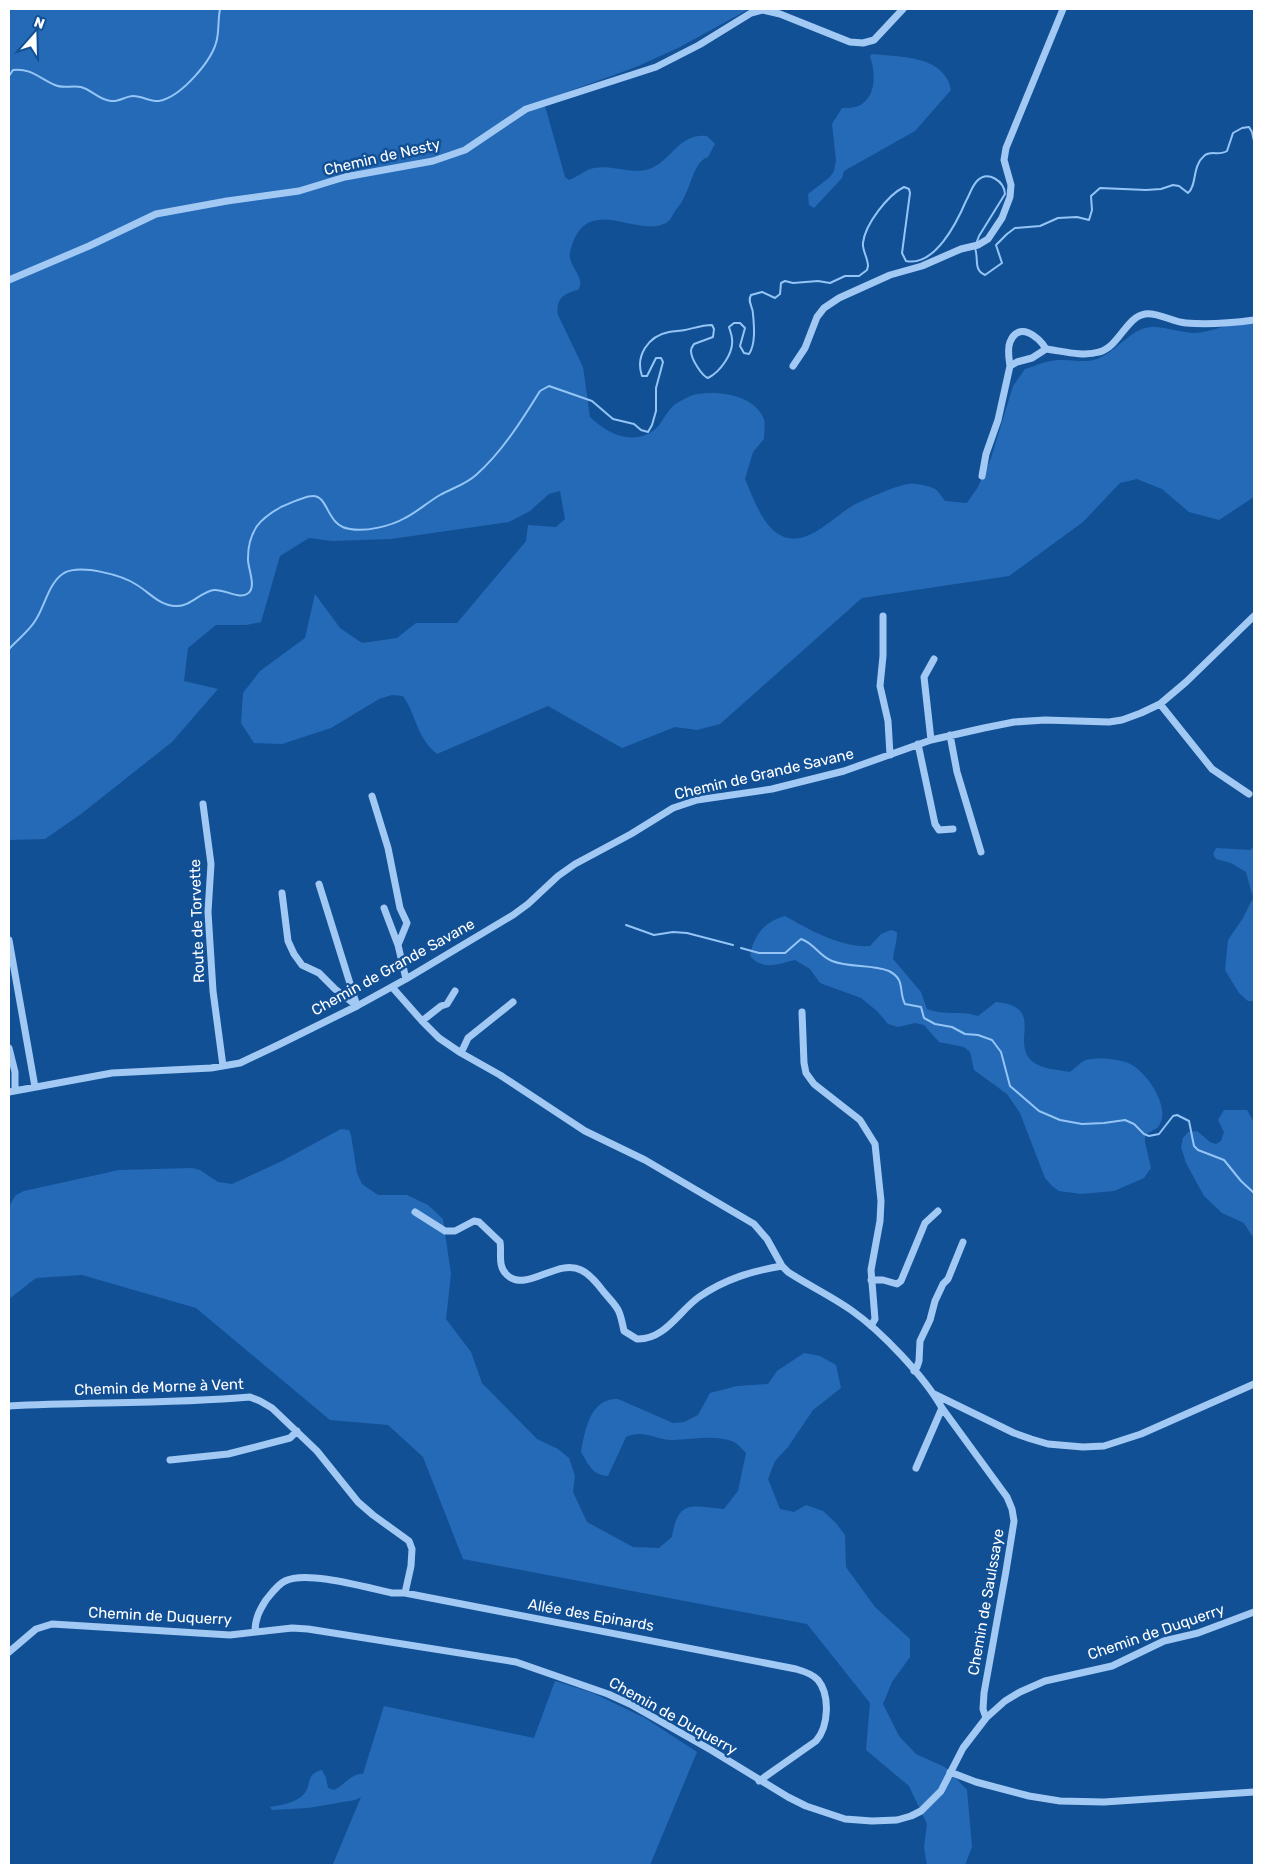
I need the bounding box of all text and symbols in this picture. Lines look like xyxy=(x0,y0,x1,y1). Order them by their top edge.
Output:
north arrow xyxy=(10,10,60,60)
text: N xyxy=(32,14,47,33)
street label: Chemin de Nesty xyxy=(322,135,442,179)
street label: Chemin de Grande Savane xyxy=(673,745,855,803)
street label: Route de Torvette xyxy=(186,859,208,983)
street label: Chemin de Grande Savane xyxy=(308,915,478,1019)
street label: Chemin de Morne à Vent xyxy=(74,1375,244,1399)
street label: Chemin de Saulssaye xyxy=(964,1527,1008,1677)
street label: Allée des Epinards xyxy=(527,1595,656,1635)
street label: Chemin de Duquerry xyxy=(1085,1600,1227,1664)
street label: Chemin de Duquerry xyxy=(88,1603,232,1629)
street label: Chemin de Duquerry xyxy=(606,1673,740,1759)

